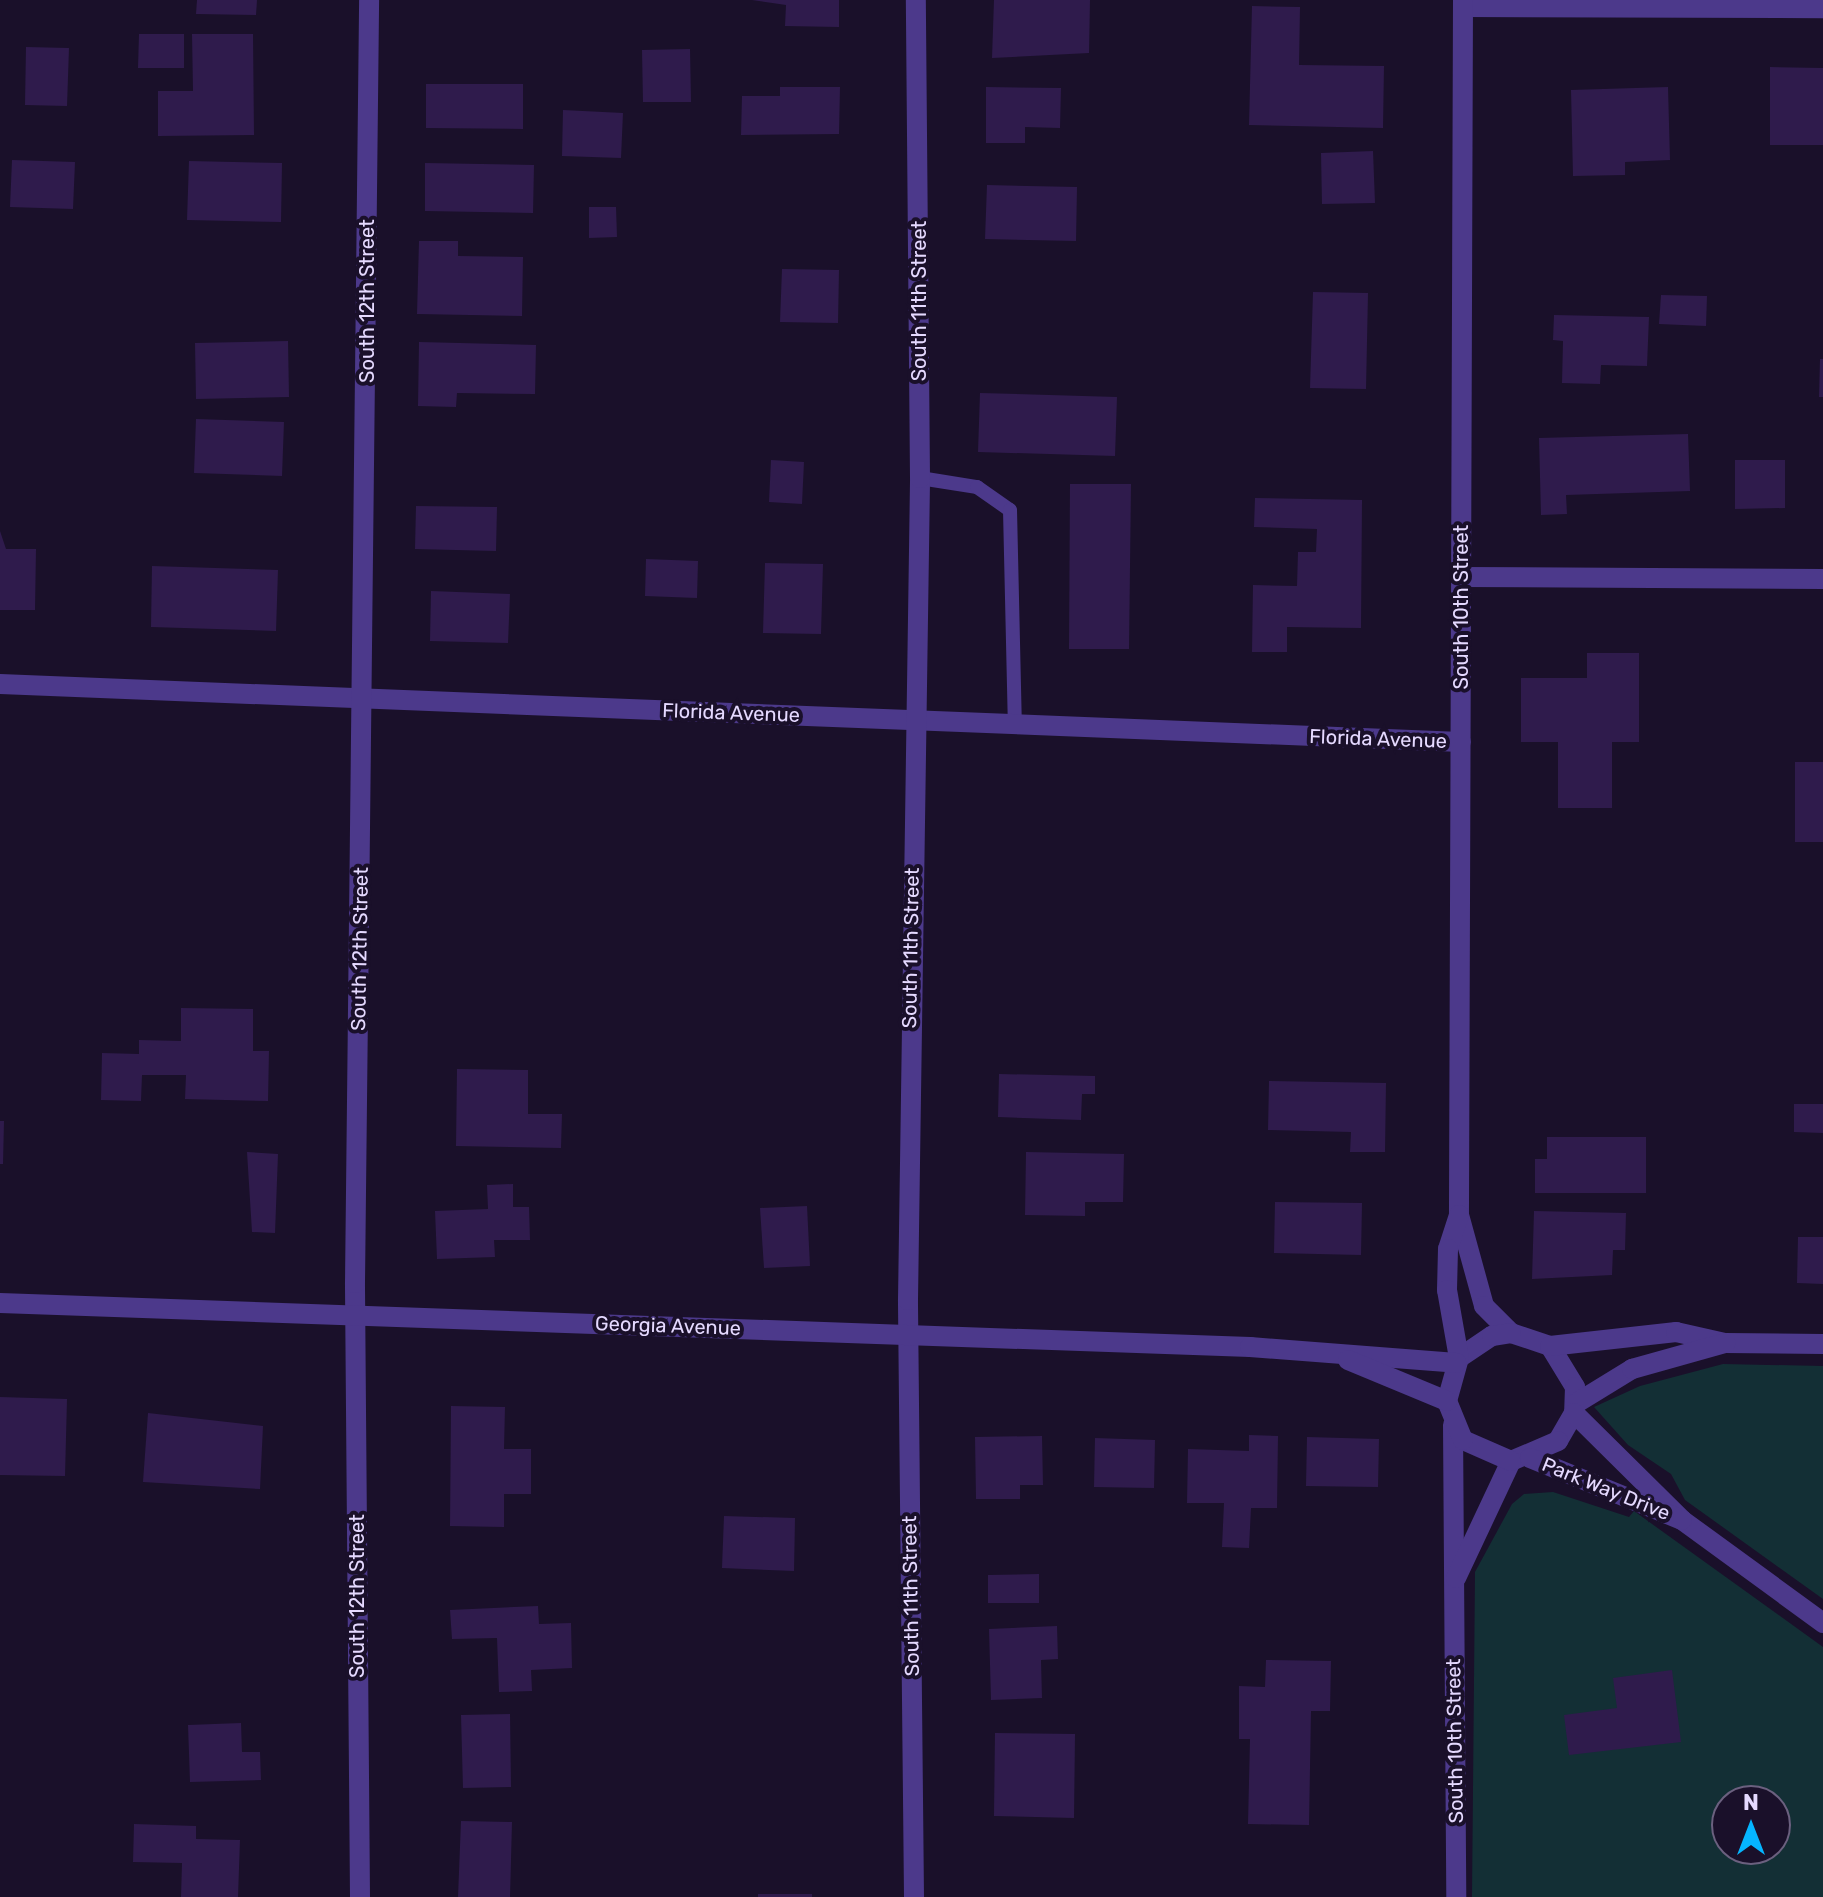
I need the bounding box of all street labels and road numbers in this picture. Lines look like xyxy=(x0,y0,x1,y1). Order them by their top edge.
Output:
street label: South 12th Street xyxy=(355,219,379,383)
street label: South 11th Street xyxy=(907,221,931,381)
street label: South 10th Street xyxy=(1449,525,1473,689)
street label: Florida Avenue xyxy=(661,699,801,727)
street label: Florida Avenue xyxy=(1308,725,1448,753)
street label: South 12th Street xyxy=(347,867,373,1031)
street label: South 11th Street xyxy=(898,867,924,1029)
street label: Georgia Avenue xyxy=(594,1311,742,1341)
street label: Park Way Drive xyxy=(1538,1452,1674,1526)
street label: South 12th Street xyxy=(345,1514,369,1678)
street label: South 11th Street xyxy=(898,1515,924,1677)
street label: South 10th Street xyxy=(1442,1658,1468,1824)

